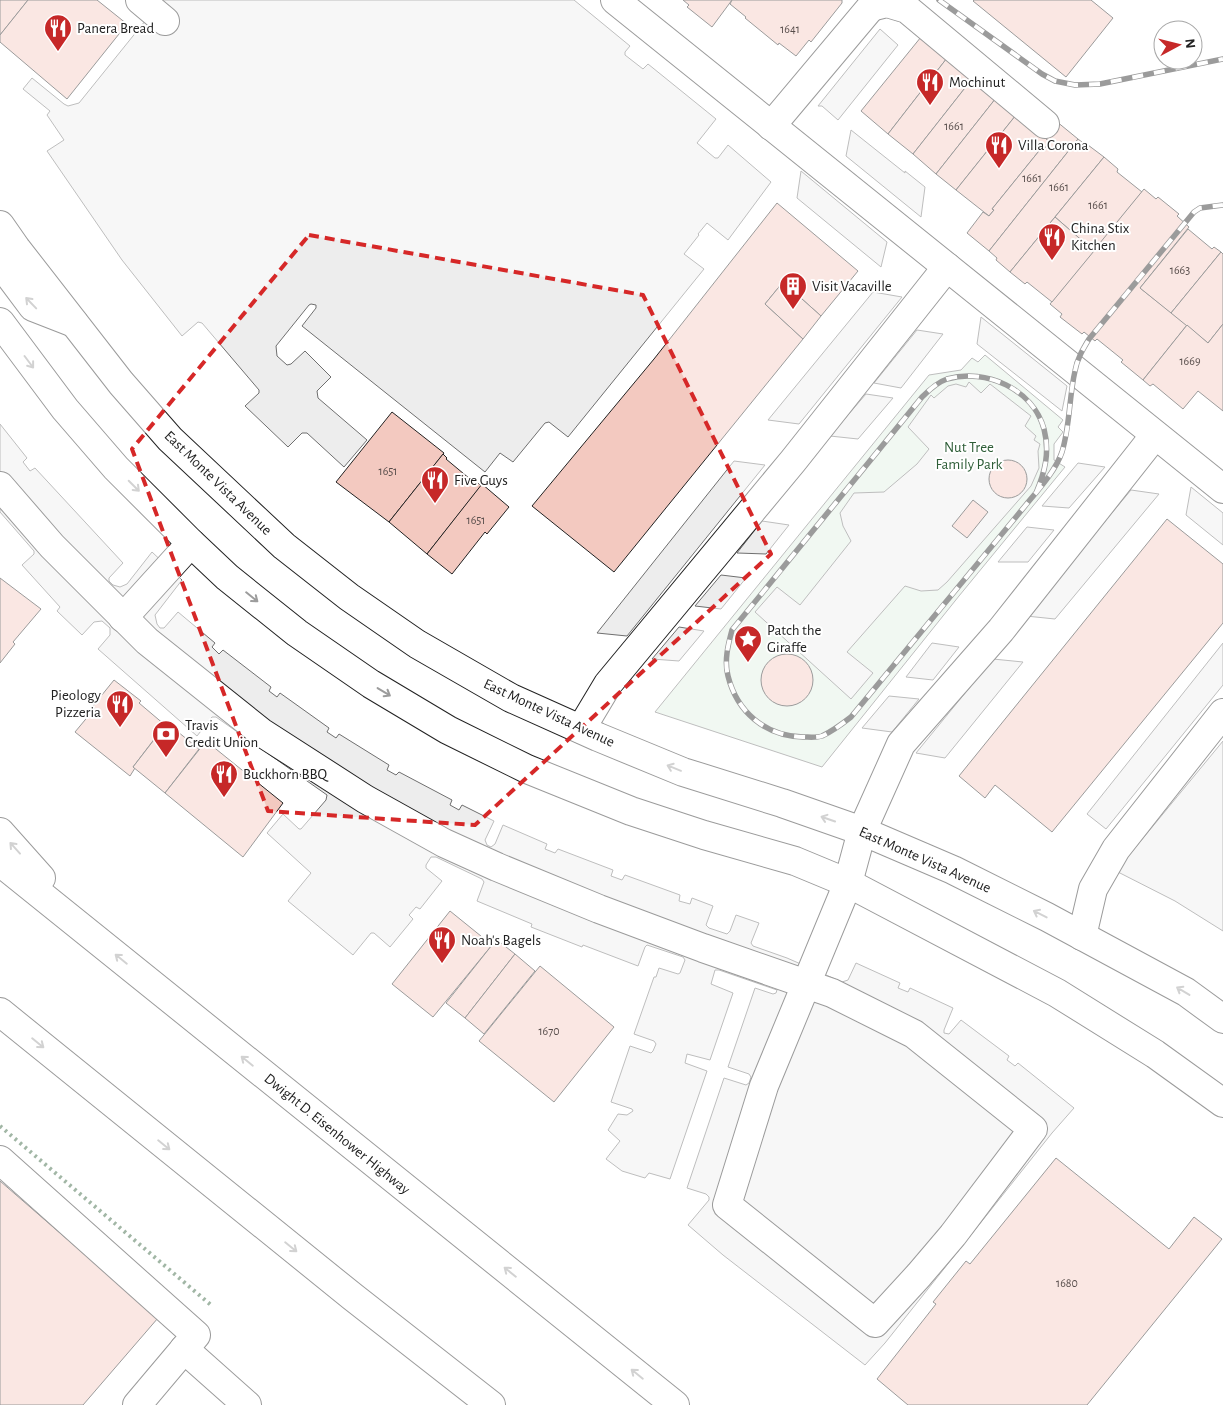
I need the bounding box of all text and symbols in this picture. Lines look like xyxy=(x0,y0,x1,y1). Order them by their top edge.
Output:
restaurant icon: Panera Bread xyxy=(43,13,73,52)
north arrow xyxy=(1153,20,1203,70)
place label: Panera Bread xyxy=(77,21,155,36)
house number: 1641 xyxy=(780,23,800,35)
text: N xyxy=(1182,38,1197,49)
restaurant icon: Mochinut xyxy=(915,67,945,106)
place label: Mochinut xyxy=(949,75,1005,90)
house number: 1661 xyxy=(944,120,964,132)
restaurant icon: Villa Corona xyxy=(984,130,1014,169)
place label: Villa Corona xyxy=(1018,138,1088,153)
house number: 1661 xyxy=(1022,172,1042,184)
house number: 1661 xyxy=(1049,181,1069,193)
house number: 1661 xyxy=(1088,199,1108,211)
place label: China Stix Kitchen xyxy=(1071,221,1130,253)
restaurant icon: China Stix Kitchen xyxy=(1037,222,1067,261)
house number: 1663 xyxy=(1170,264,1190,276)
building icon: Visit Vacaville xyxy=(778,271,808,310)
place label: Visit Vacaville xyxy=(812,279,892,294)
one-way arrow xyxy=(25,297,37,309)
one-way arrow xyxy=(24,355,34,369)
house number: 1669 xyxy=(1179,355,1201,367)
street label: East Monte Vista Avenue xyxy=(161,428,275,538)
park label: Nut Tree Family Park xyxy=(936,440,1003,472)
house number: 1651 xyxy=(379,465,397,477)
restaurant icon: Five Guys xyxy=(420,465,450,504)
place label: Five Guys xyxy=(454,473,508,488)
one-way arrow xyxy=(128,479,140,492)
house number: 1651 xyxy=(467,514,485,526)
one-way arrow xyxy=(245,591,258,602)
place label: Patch the Giraffe xyxy=(767,623,822,655)
place icon: Patch the Giraffe xyxy=(733,624,763,663)
street label: East Monte Vista Avenue xyxy=(481,676,617,750)
one-way arrow xyxy=(376,687,390,697)
place label: Pieology Pizzeria xyxy=(51,688,102,720)
restaurant icon: Pieology Pizzeria xyxy=(105,689,135,728)
place label: Travis Credit Union xyxy=(185,718,258,750)
bank icon: Travis Credit Union xyxy=(151,719,181,758)
restaurant icon: Buckhorn BBQ xyxy=(209,759,239,798)
one-way arrow xyxy=(667,763,682,773)
place label: Buckhorn BBQ xyxy=(243,767,328,782)
one-way arrow xyxy=(821,814,836,823)
street label: East Monte Vista Avenue xyxy=(857,824,993,896)
one-way arrow xyxy=(9,842,20,855)
one-way arrow xyxy=(1033,909,1048,918)
restaurant icon: Noah's Bagels xyxy=(427,925,457,964)
place label: Noah's Bagels xyxy=(461,933,541,948)
one-way arrow xyxy=(115,954,128,965)
one-way arrow xyxy=(1177,985,1191,995)
house number: 1670 xyxy=(538,1025,560,1037)
one-way arrow xyxy=(31,1037,44,1048)
one-way arrow xyxy=(241,1056,254,1067)
street label: Dwight D. Eisenhower Highway xyxy=(261,1071,413,1198)
one-way arrow xyxy=(158,1139,171,1150)
one-way arrow xyxy=(284,1241,297,1252)
one-way arrow xyxy=(504,1267,517,1278)
house number: 1680 xyxy=(1056,1277,1078,1289)
one-way arrow xyxy=(631,1369,644,1380)

